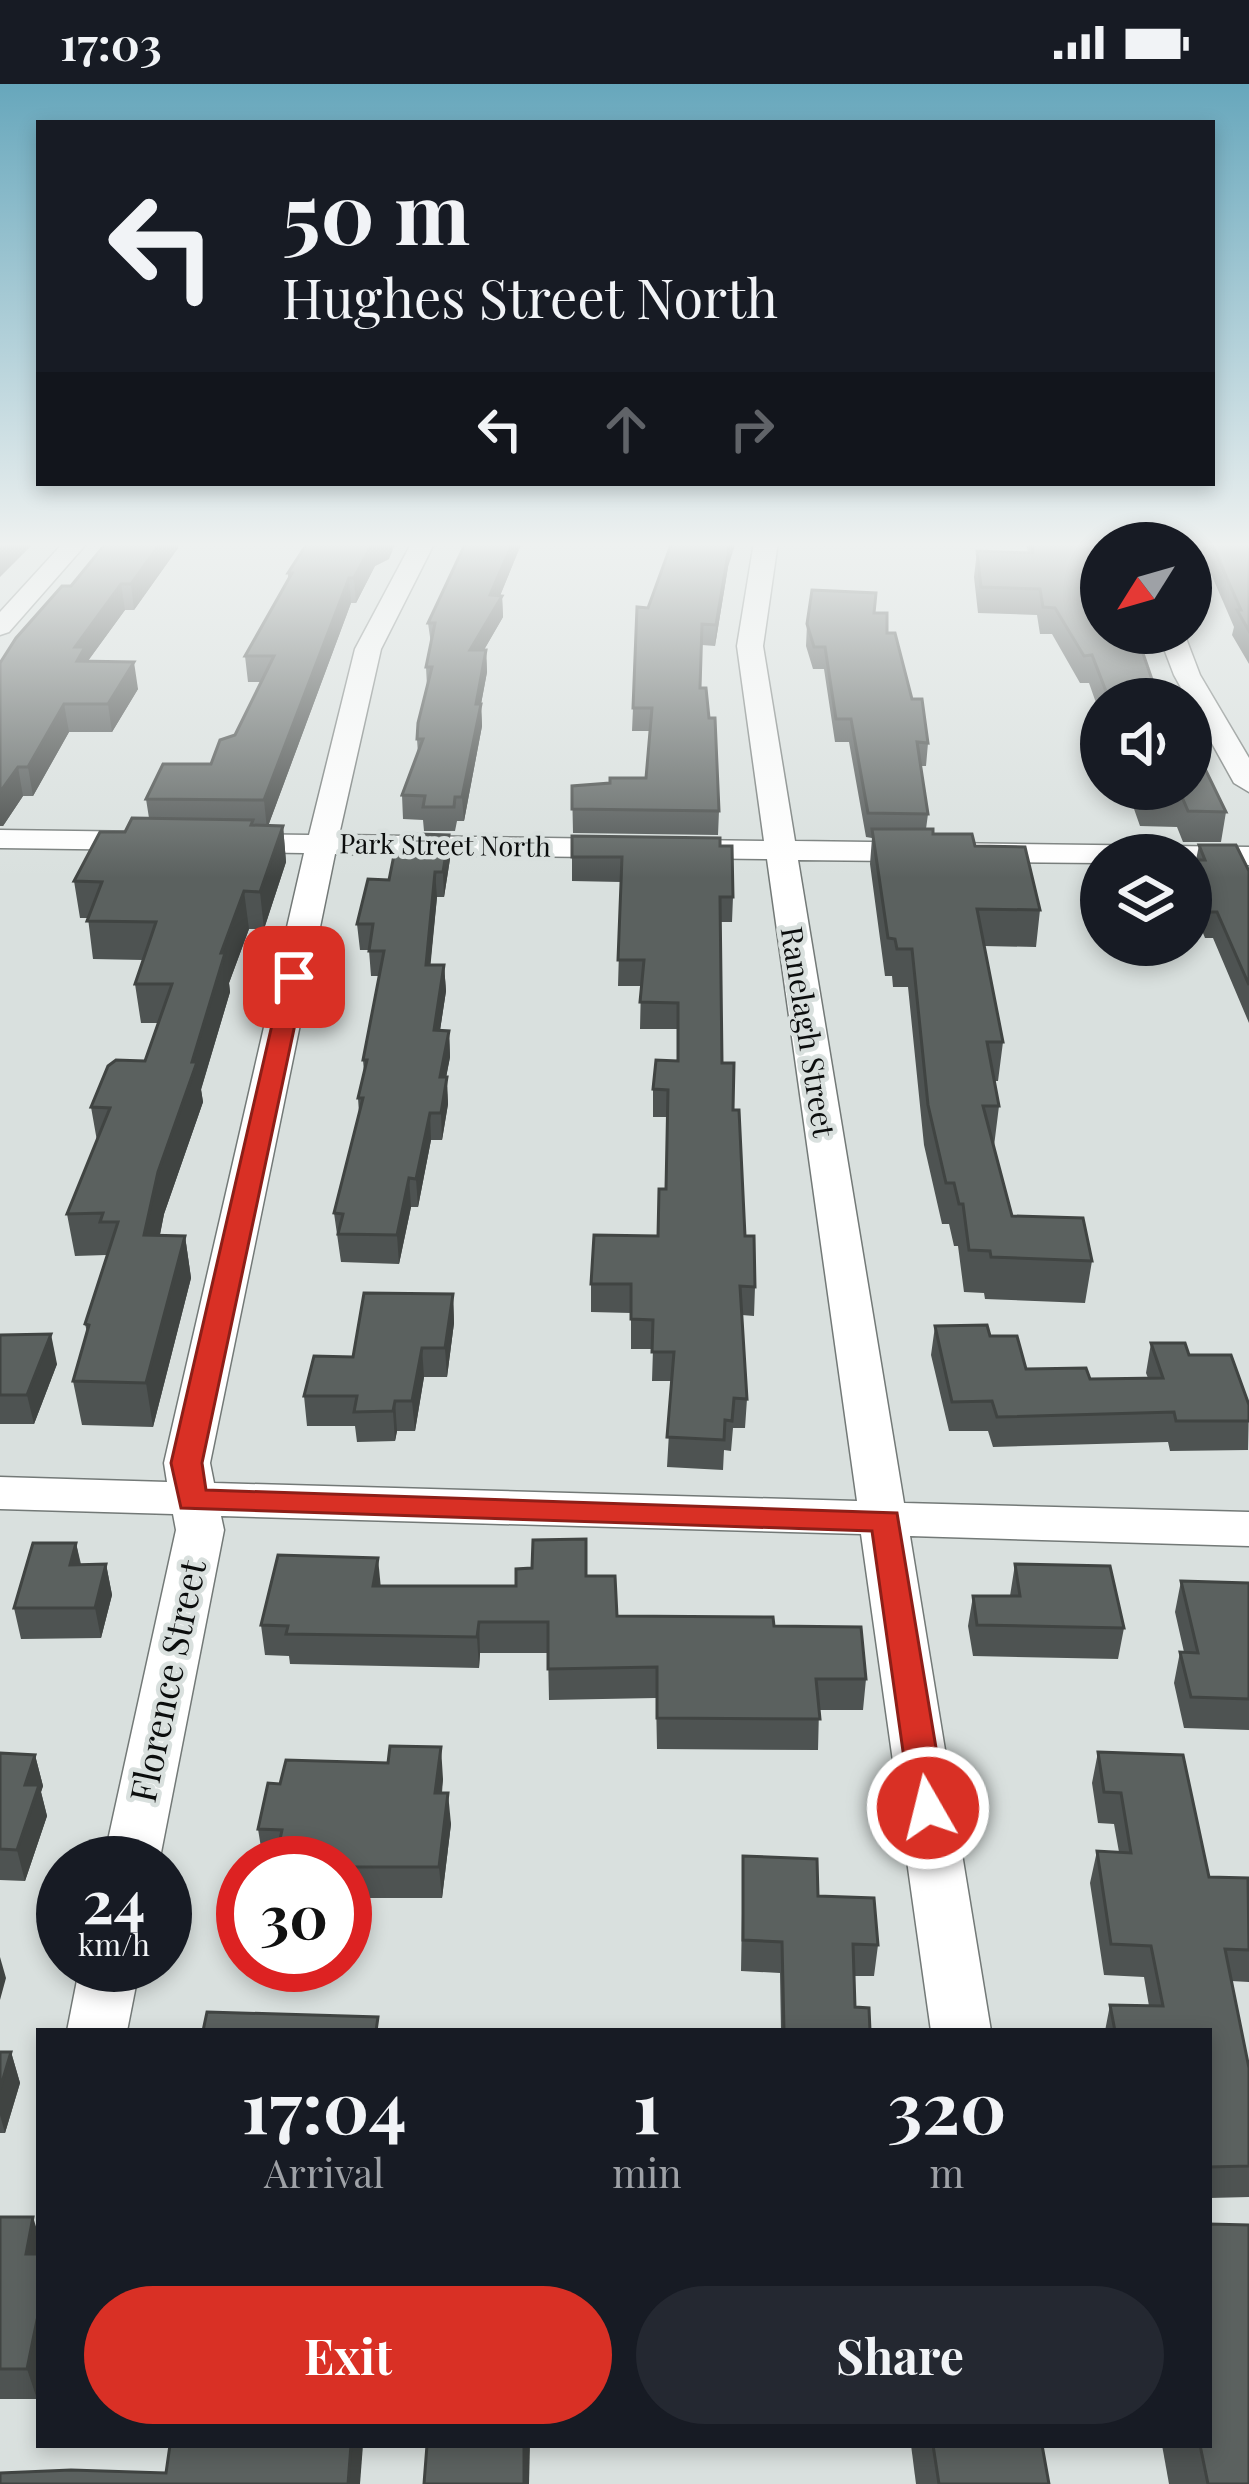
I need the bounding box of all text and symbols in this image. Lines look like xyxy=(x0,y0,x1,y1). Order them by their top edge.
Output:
text: 17:03 xyxy=(60,12,162,72)
text: 50 m xyxy=(282,154,470,266)
icon: left xyxy=(84,168,240,324)
text: Hughes Street North xyxy=(282,261,778,333)
icon: left xyxy=(467,396,533,462)
icon: ahead xyxy=(593,396,659,462)
icon: right xyxy=(719,396,785,462)
north arrow xyxy=(1080,522,1212,654)
map controls xyxy=(1080,522,1212,966)
button: sound xyxy=(1080,678,1212,810)
street label: Park Street North xyxy=(339,824,551,864)
button: layers xyxy=(1080,834,1212,966)
street label: Ranelagh Street xyxy=(773,924,845,1140)
pin xyxy=(243,926,345,1028)
icon: arrive xyxy=(261,944,327,1010)
street label: Florence Street xyxy=(117,1554,215,1806)
position arrow xyxy=(865,1745,991,1871)
speed limit sign: 30 xyxy=(216,1836,372,1992)
text: 24 xyxy=(82,1859,146,1939)
text: km/h xyxy=(78,1924,150,1964)
text: 17:04 xyxy=(242,2056,407,2152)
text: 1 xyxy=(633,2056,661,2152)
text: 320 xyxy=(887,2056,1006,2152)
text: Arrival xyxy=(264,2146,384,2198)
text: min xyxy=(612,2146,682,2198)
text: m xyxy=(929,2146,964,2198)
button: Exit xyxy=(84,2286,612,2424)
button: Share xyxy=(636,2286,1164,2424)

